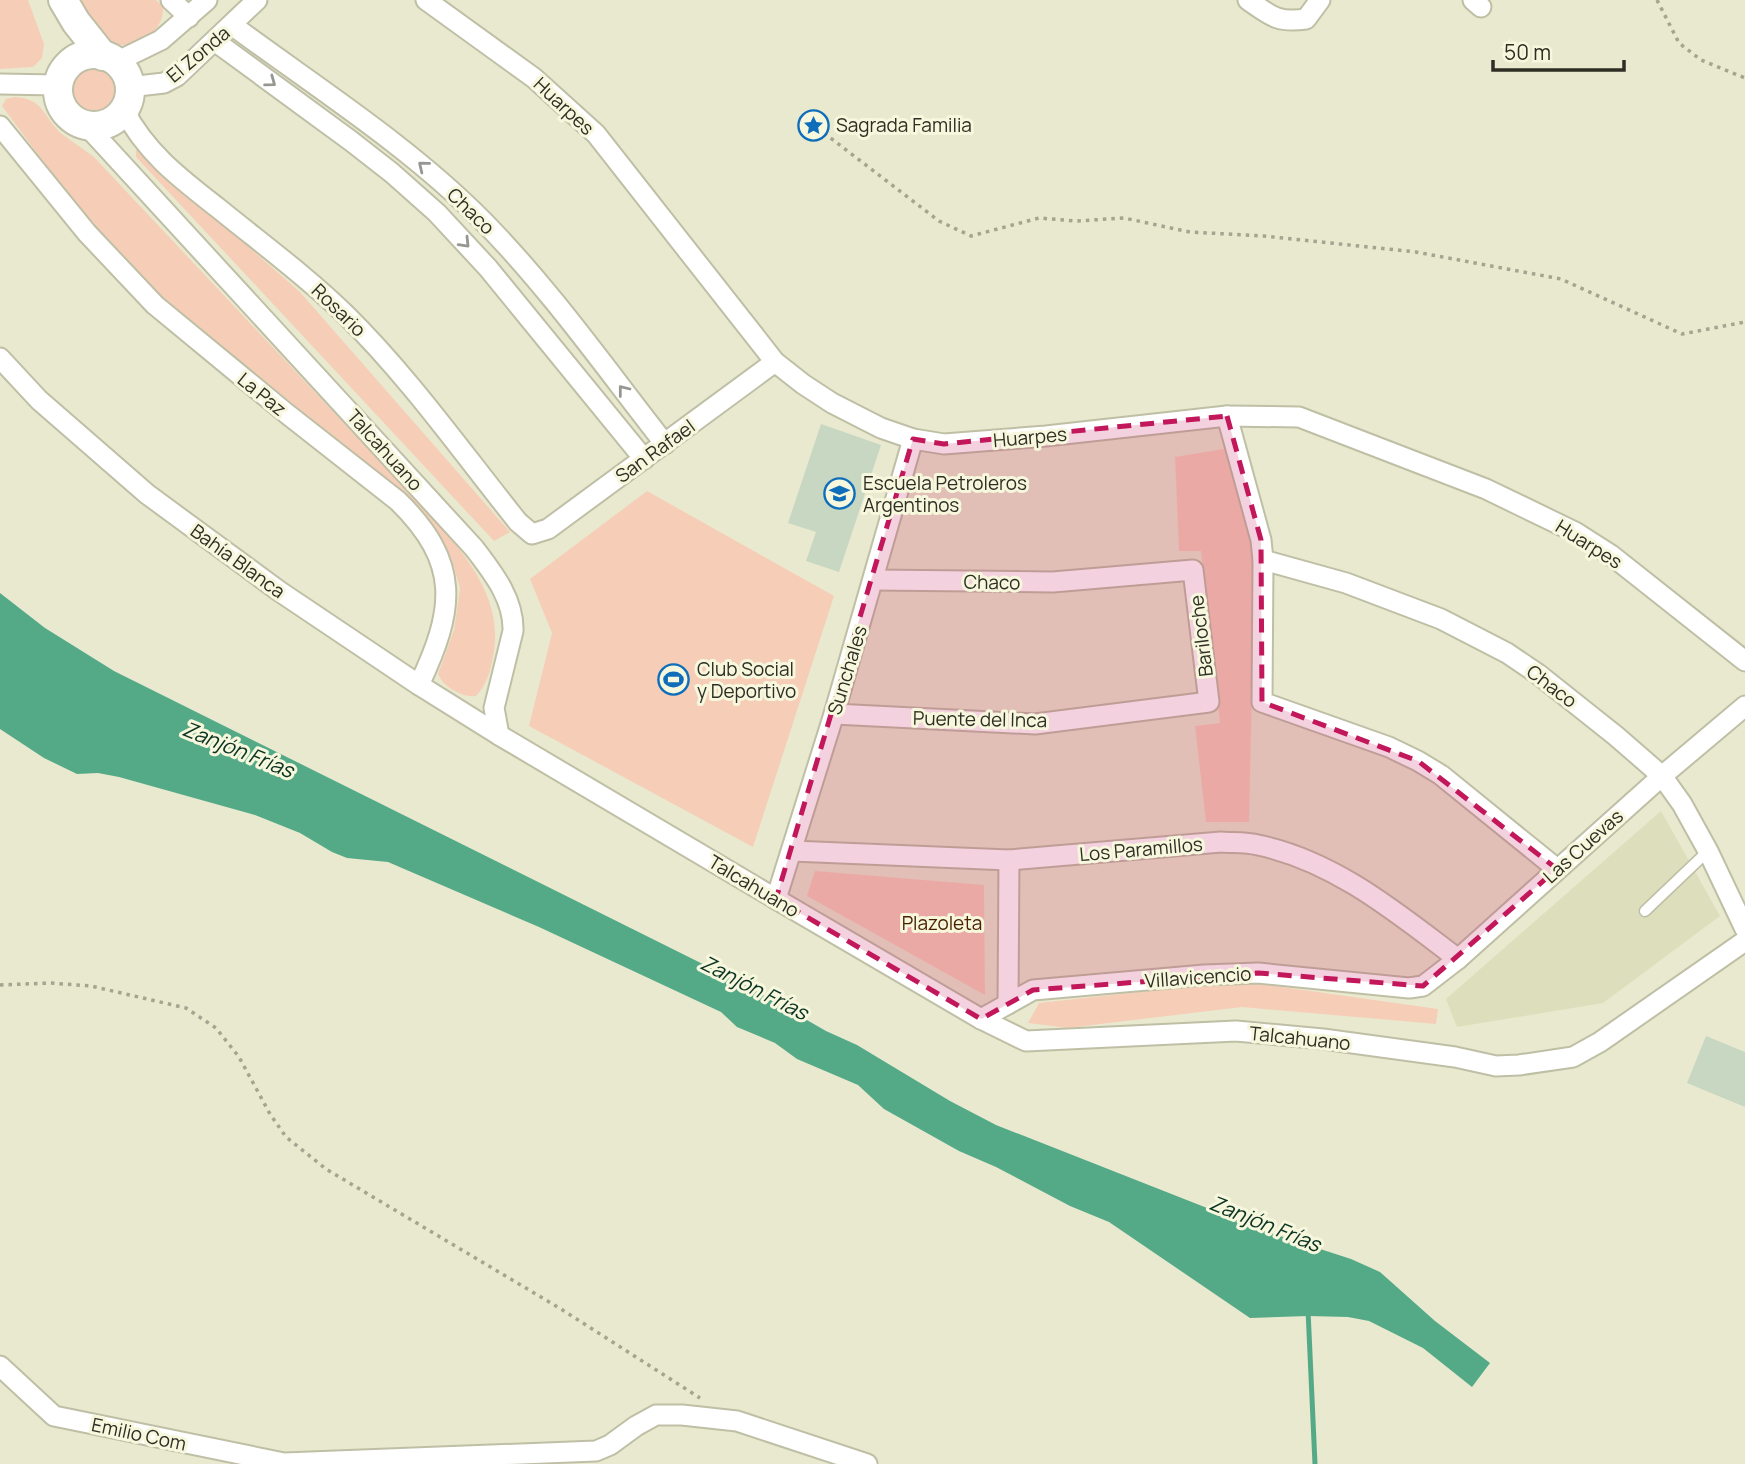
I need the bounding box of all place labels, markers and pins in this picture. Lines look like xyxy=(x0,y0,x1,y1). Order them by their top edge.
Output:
place icon: Sagrada Familia xyxy=(796,108,830,142)
place label: Sagrada Familia xyxy=(836,112,972,138)
place label: Escuela Petroleros Argentinos xyxy=(863,470,1027,518)
school or university icon: Escuela Petroleros Argentinos xyxy=(823,477,857,511)
place label: Club Social y Deportivo xyxy=(697,656,796,704)
sports icon: Club Social y Deportivo xyxy=(657,663,691,697)

